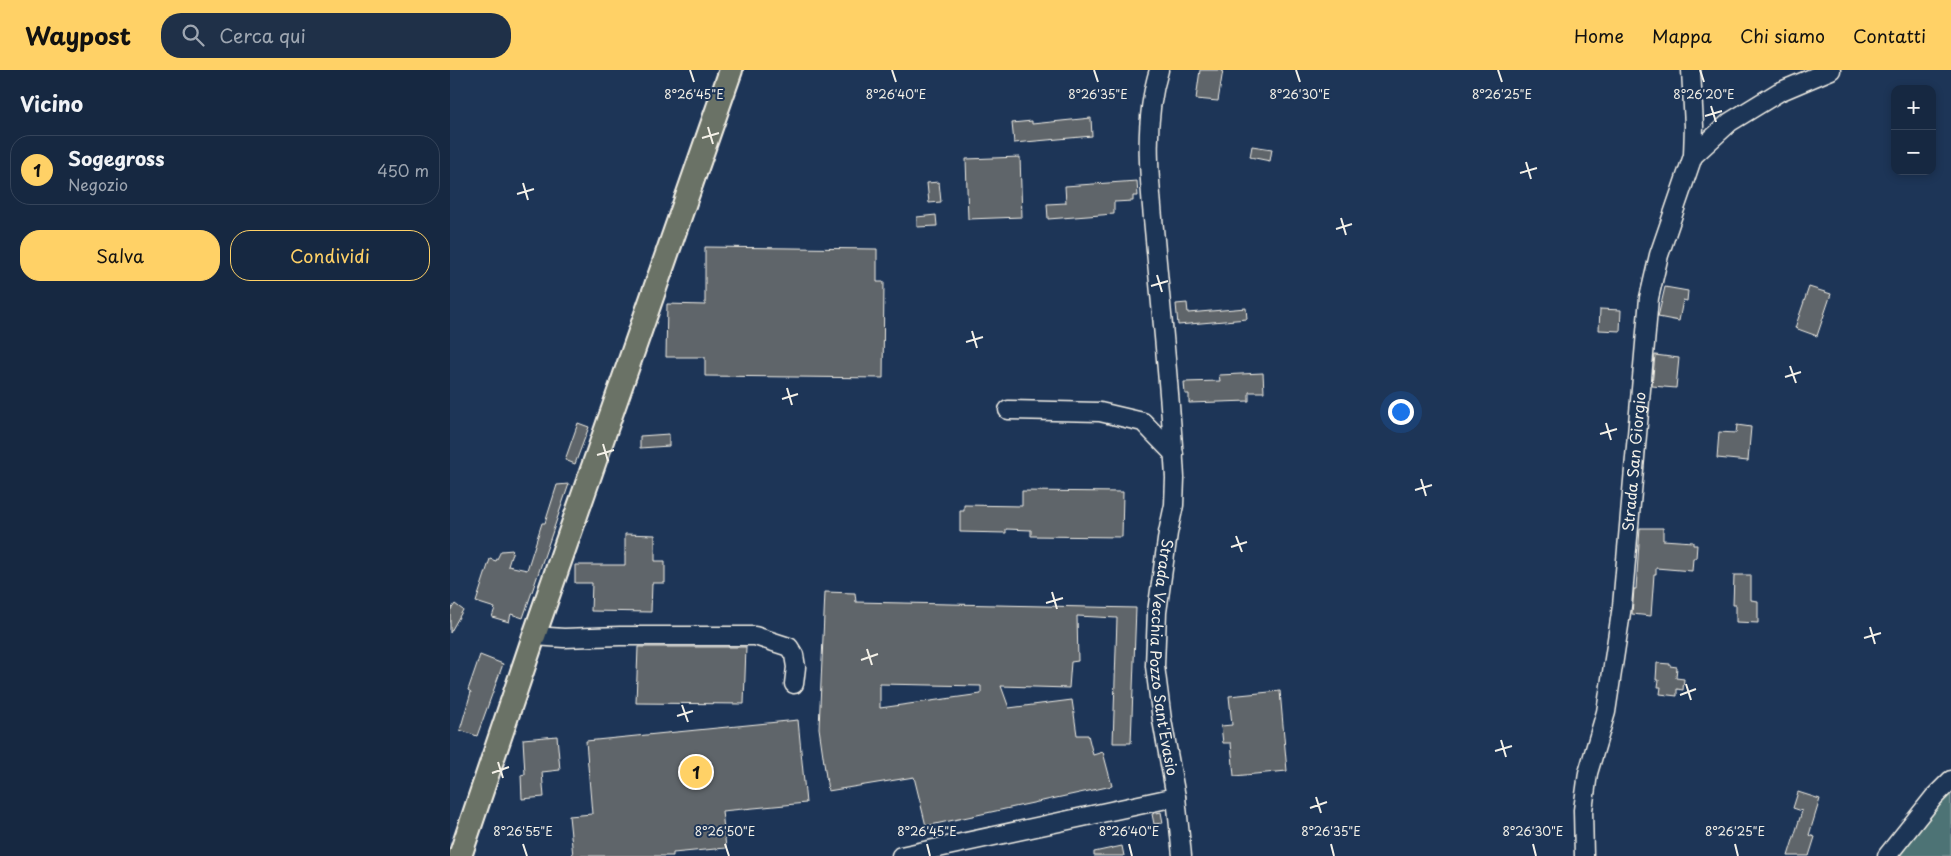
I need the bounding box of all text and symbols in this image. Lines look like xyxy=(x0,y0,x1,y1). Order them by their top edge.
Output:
search box xyxy=(161,13,511,58)
text: Waypost xyxy=(25,17,131,53)
icon: search xyxy=(179,21,207,49)
text: Cerca qui xyxy=(219,21,306,49)
text: Home xyxy=(1574,22,1624,49)
text: Mappa xyxy=(1652,22,1712,49)
text: Chi siamo xyxy=(1740,22,1825,49)
text: Contatti xyxy=(1853,22,1926,49)
text: 8°26'45"E xyxy=(664,85,724,103)
text: 8°26'40"E xyxy=(866,85,926,103)
text: 8°26'35"E xyxy=(1068,85,1128,103)
text: 8°26'30"E xyxy=(1270,85,1330,103)
text: 8°26'25"E xyxy=(1472,85,1532,103)
text: 8°26'20"E xyxy=(1673,85,1735,103)
map controls xyxy=(1891,85,1936,175)
button: + xyxy=(1891,85,1936,130)
text: Vicino xyxy=(20,87,83,119)
button: − xyxy=(1891,130,1936,175)
text: Sogegross xyxy=(68,144,164,172)
text: 1 xyxy=(33,158,41,182)
text: 450 m xyxy=(377,158,429,182)
text: Negozio xyxy=(68,172,128,196)
button: Salva xyxy=(20,230,220,281)
button: Condividi xyxy=(230,230,430,281)
street label: Strada San Giorgio xyxy=(1616,391,1651,533)
your location xyxy=(1388,399,1414,425)
street label: Strada Vecchia Pozzo Sant'Evasio xyxy=(1145,537,1185,777)
pin: 1 xyxy=(680,753,712,791)
text: 8°26'55"E xyxy=(493,822,553,840)
text: 8°26'50"E xyxy=(695,822,755,840)
text: 8°26'45"E xyxy=(897,822,957,840)
text: 8°26'40"E xyxy=(1099,822,1159,840)
text: 8°26'35"E xyxy=(1301,822,1361,840)
text: 8°26'30"E xyxy=(1503,822,1563,840)
text: 8°26'25"E xyxy=(1705,822,1765,840)

